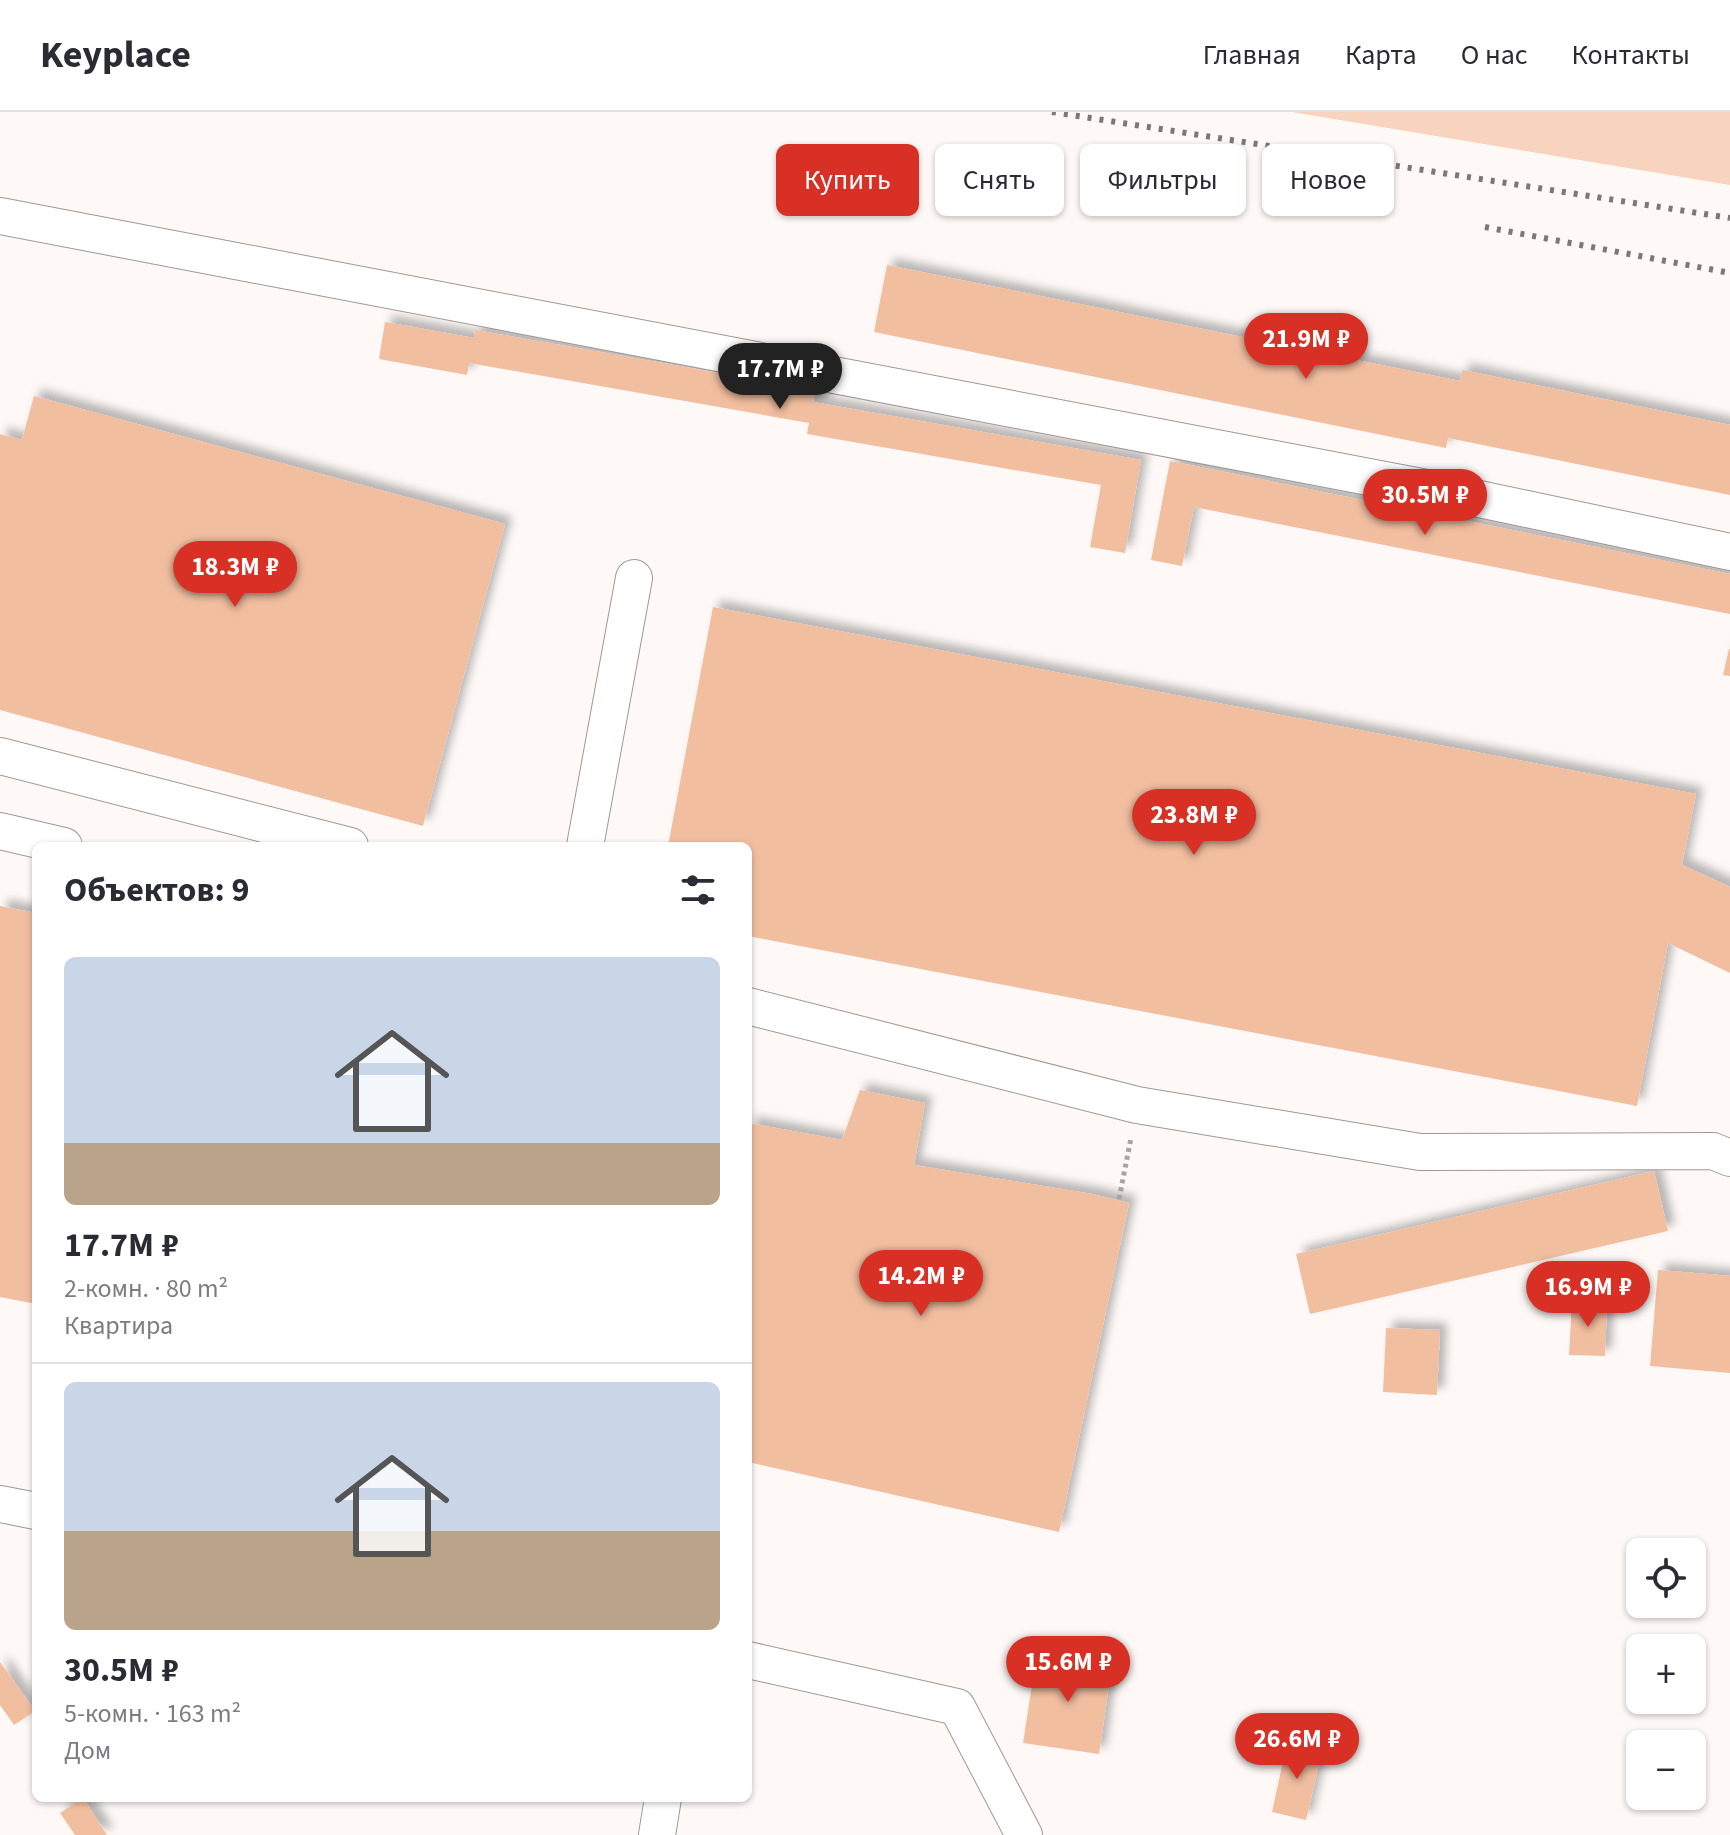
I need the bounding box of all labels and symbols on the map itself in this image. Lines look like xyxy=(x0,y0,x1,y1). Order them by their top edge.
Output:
pin: 21.9M ₽ xyxy=(1232,313,1380,381)
pin: 17.7M ₽ xyxy=(706,343,854,411)
pin: 30.5M ₽ xyxy=(1351,469,1499,537)
pin: 18.3M ₽ xyxy=(161,541,309,609)
pin: 23.8M ₽ xyxy=(1120,789,1268,857)
pin: 14.2M ₽ xyxy=(847,1250,995,1318)
pin: 16.9M ₽ xyxy=(1514,1261,1662,1329)
pin: 15.6M ₽ xyxy=(994,1636,1142,1704)
pin: 26.6M ₽ xyxy=(1223,1713,1371,1781)

